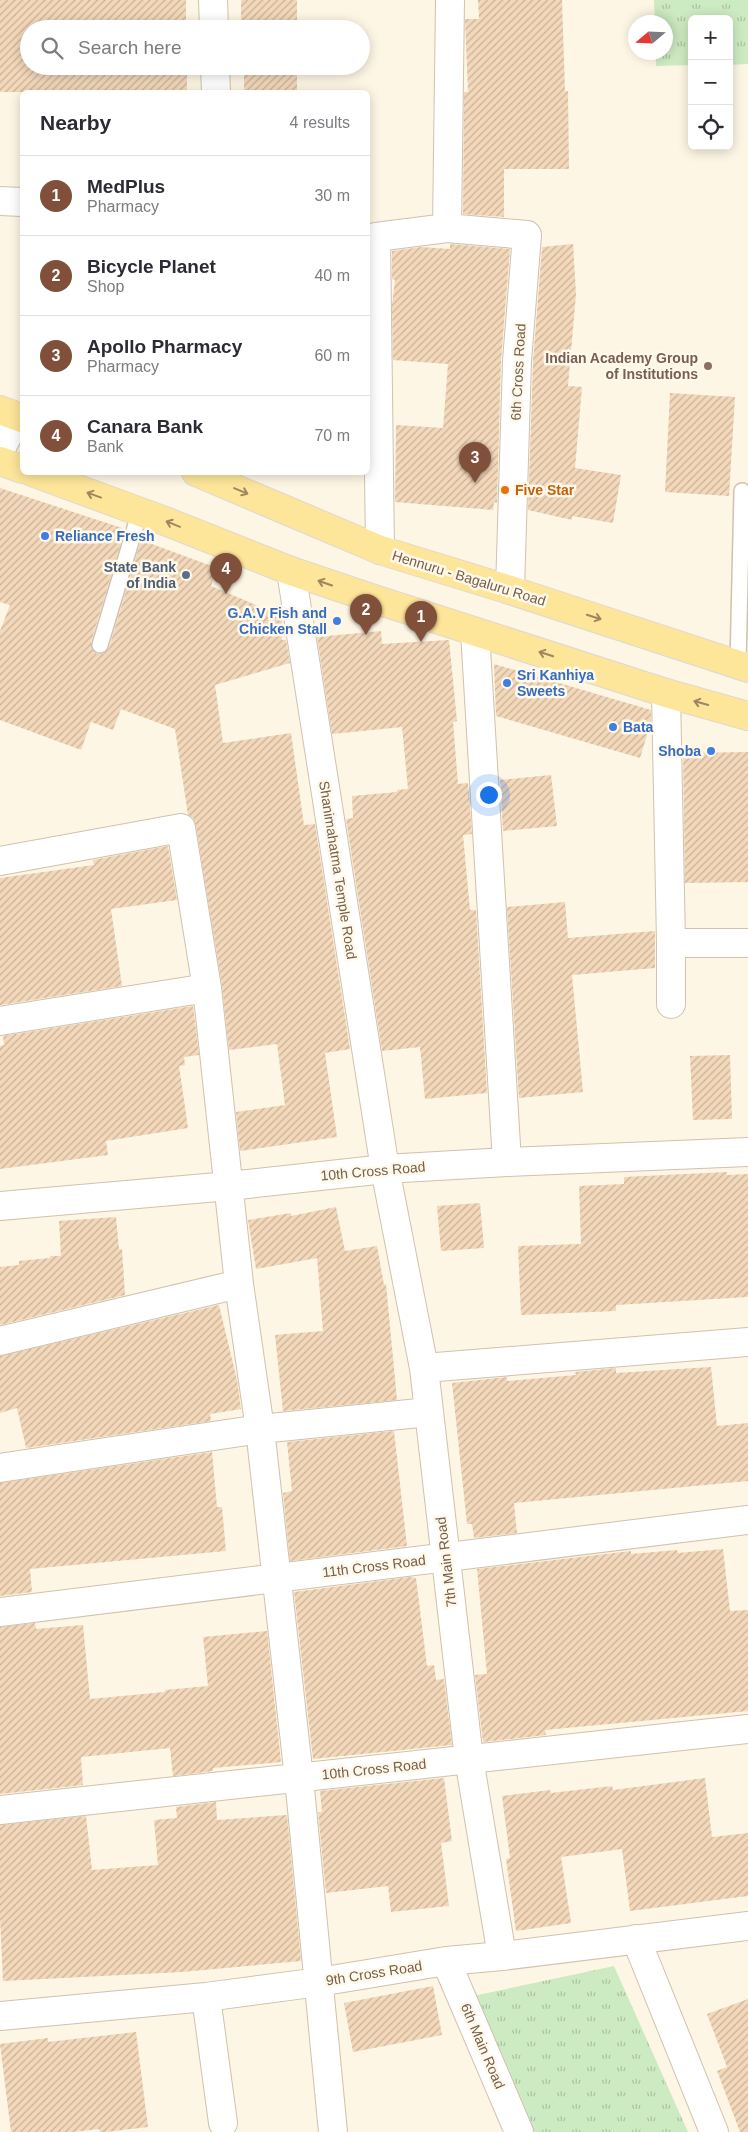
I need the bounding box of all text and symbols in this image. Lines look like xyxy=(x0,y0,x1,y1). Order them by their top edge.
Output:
north arrow xyxy=(628,15,673,60)
map controls xyxy=(688,15,733,150)
button: + xyxy=(688,15,733,60)
search box xyxy=(20,20,370,75)
icon: search xyxy=(38,34,66,62)
text: Search here xyxy=(78,37,182,58)
button: − xyxy=(688,60,733,105)
button: locate xyxy=(688,105,733,150)
text: Nearby xyxy=(40,111,111,134)
text: 4 results xyxy=(290,114,350,131)
text: MedPlus xyxy=(87,176,165,197)
text: 1 xyxy=(52,187,60,204)
text: 30 m xyxy=(314,187,350,204)
text: Pharmacy xyxy=(87,198,159,215)
text: Bicycle Planet xyxy=(87,256,216,277)
text: 2 xyxy=(52,267,60,284)
text: 40 m xyxy=(314,267,350,284)
text: Shop xyxy=(87,278,124,295)
street label: 6th Cross Road xyxy=(507,323,529,421)
text: Apollo Pharmacy xyxy=(87,336,242,357)
text: 3 xyxy=(52,347,60,364)
text: 60 m xyxy=(314,347,350,364)
place label: Indian Academy Group of Institutions xyxy=(545,350,698,382)
text: Pharmacy xyxy=(87,358,159,375)
marker: Indian Academy Group of Institutions xyxy=(702,360,714,372)
text: Canara Bank xyxy=(87,416,203,437)
text: 4 xyxy=(52,427,60,444)
text: 70 m xyxy=(314,427,350,444)
text: Bank xyxy=(87,438,123,455)
pin: 3 xyxy=(459,442,491,483)
place label: Five Star xyxy=(515,482,575,498)
marker: Five Star xyxy=(499,484,511,496)
one-way arrow xyxy=(233,487,248,497)
one-way arrow xyxy=(87,490,102,499)
one-way arrow xyxy=(166,519,182,528)
place label: Reliance Fresh xyxy=(55,528,155,544)
marker: Reliance Fresh xyxy=(39,530,51,542)
street label: Hennuru - Bagaluru Road xyxy=(390,547,548,609)
pin: 4 xyxy=(210,553,242,594)
place label: State Bank of India xyxy=(104,559,176,591)
marker: State Bank of India xyxy=(180,569,192,581)
one-way arrow xyxy=(317,577,333,587)
pin: 2 xyxy=(350,594,382,635)
pin: 1 xyxy=(405,601,437,642)
place label: G.A.V Fish and Chicken Stall xyxy=(227,605,327,637)
one-way arrow xyxy=(585,613,601,623)
marker: G.A.V Fish and Chicken Stall xyxy=(331,615,343,627)
one-way arrow xyxy=(539,649,555,658)
place label: Sri Kanhiya Sweets xyxy=(517,667,594,699)
marker: Sri Kanhiya Sweets xyxy=(501,677,513,689)
one-way arrow xyxy=(694,698,710,707)
place label: Bata xyxy=(623,719,654,735)
marker: Bata xyxy=(607,721,619,733)
place label: Shoba xyxy=(658,743,701,759)
marker: Shoba xyxy=(705,745,717,757)
street label: Shanimahatma Temple Road xyxy=(316,780,360,960)
your location xyxy=(476,782,502,808)
street label: 10th Cross Road xyxy=(320,1158,426,1184)
street label: 7th Main Road xyxy=(433,1516,459,1608)
street label: 11th Cross Road xyxy=(321,1552,427,1580)
street label: 10th Cross Road xyxy=(321,1756,427,1782)
street label: 9th Cross Road xyxy=(325,1957,423,1989)
street label: 6th Main Road xyxy=(458,2001,508,2091)

